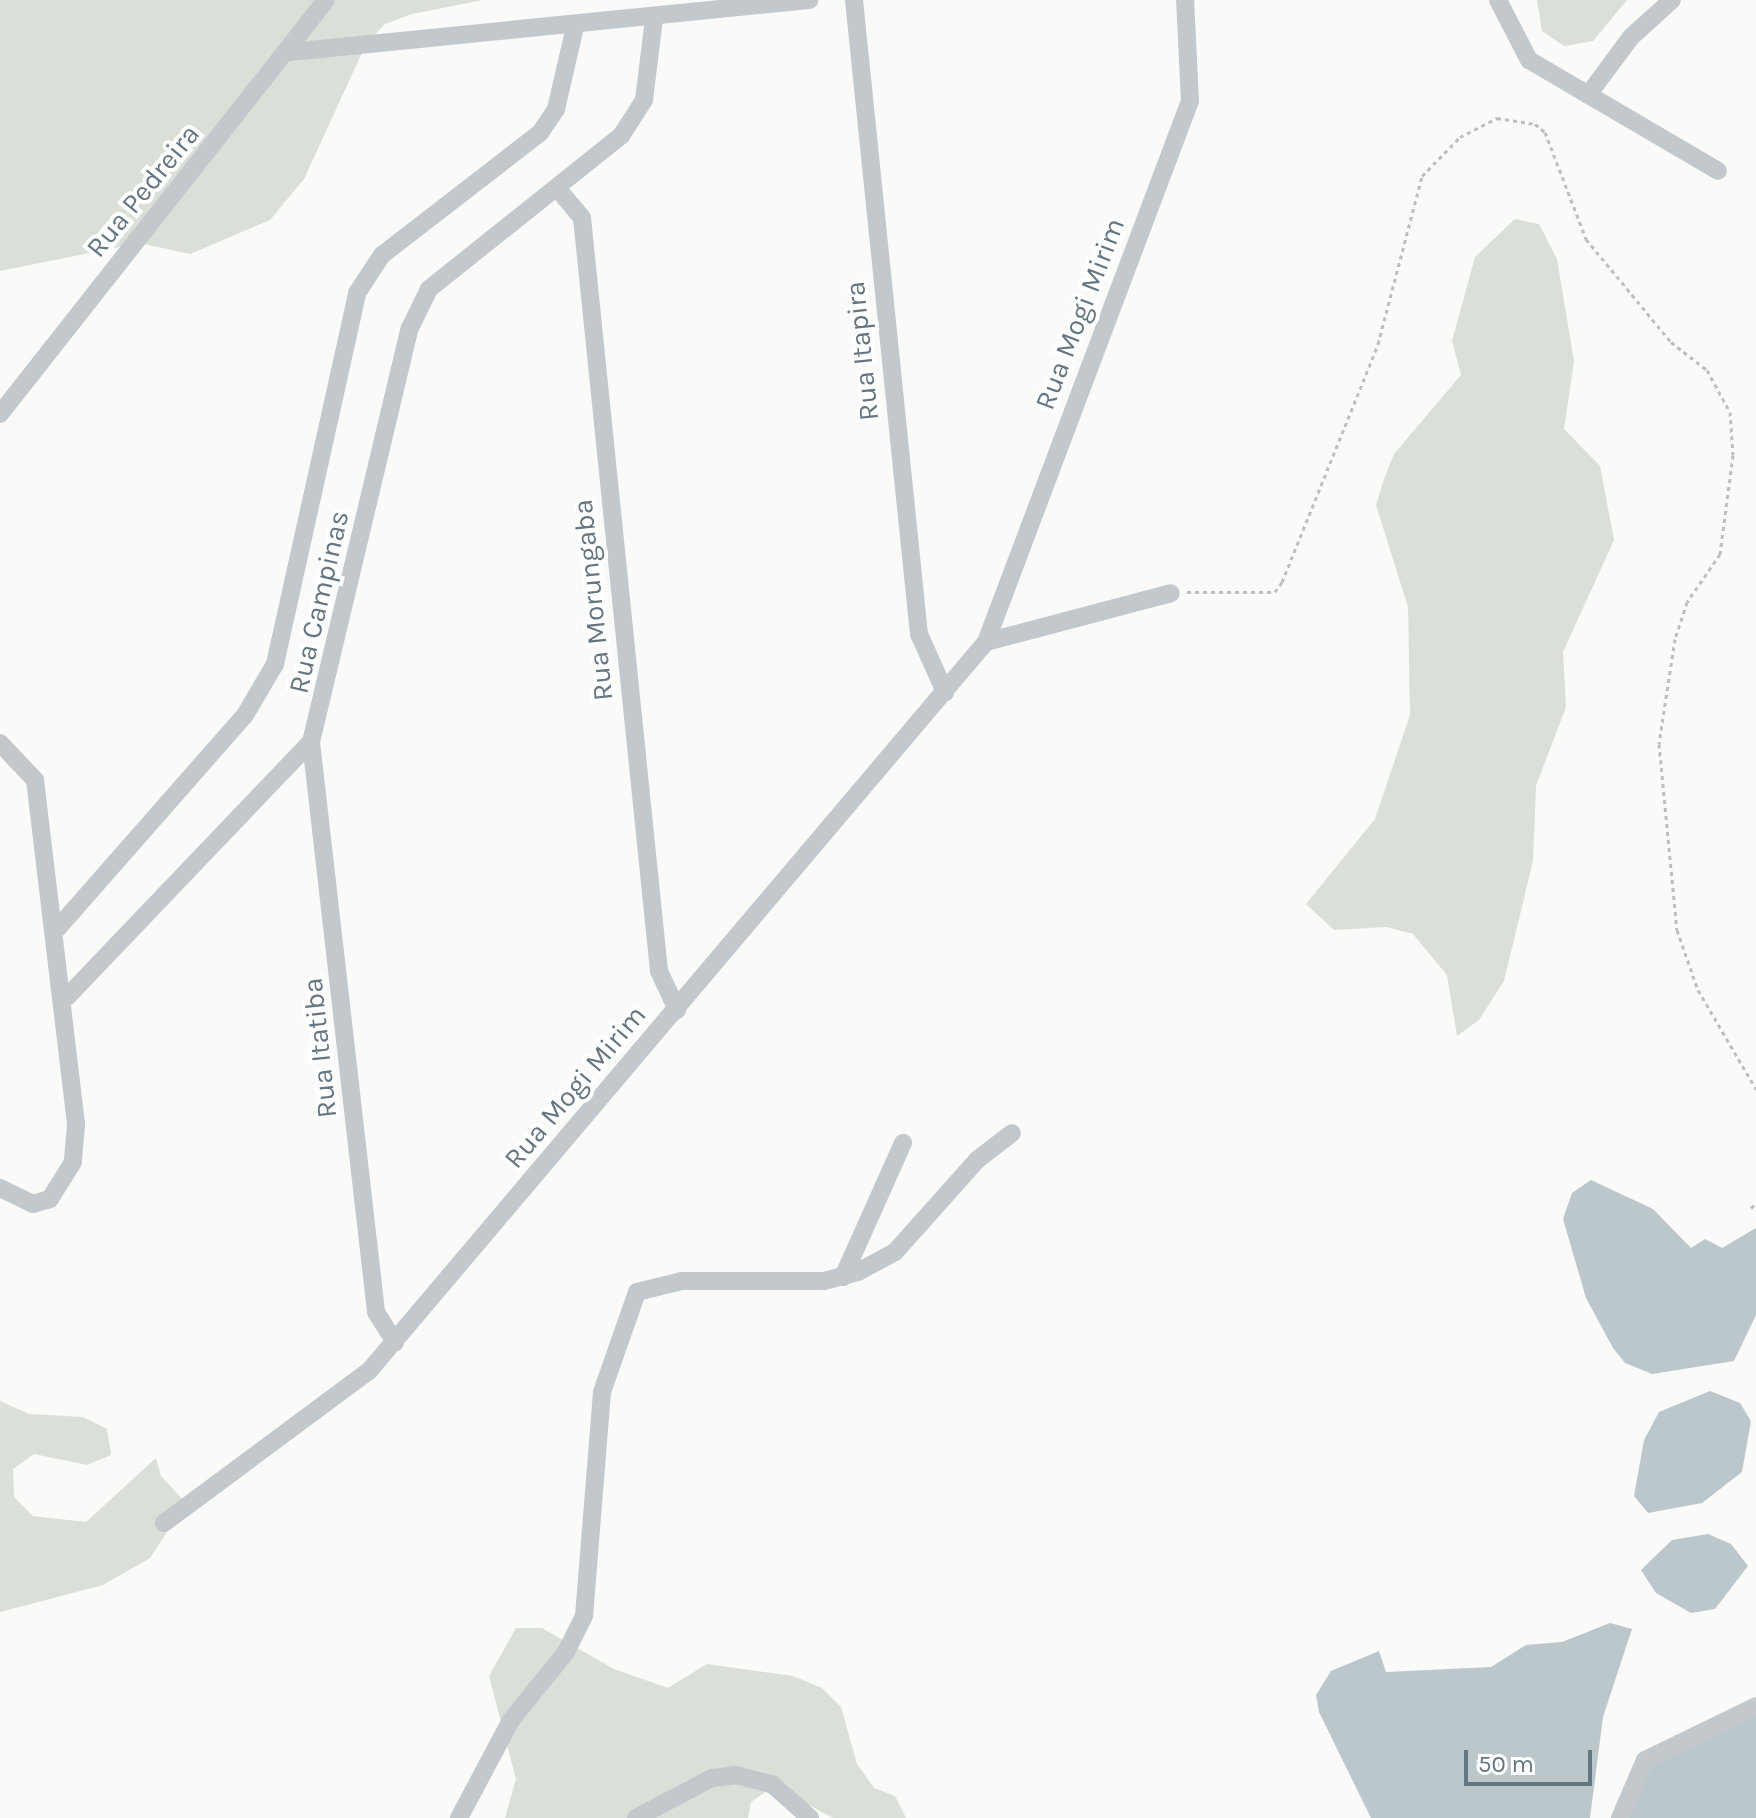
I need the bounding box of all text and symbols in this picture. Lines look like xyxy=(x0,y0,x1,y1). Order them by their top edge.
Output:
street label: Rua Pedreira xyxy=(79,118,207,264)
street label: Rua Mogi Mirim xyxy=(1028,213,1132,415)
street label: Rua Itapira xyxy=(838,280,886,422)
street label: Rua Morungaba xyxy=(566,498,620,702)
street label: Rua Campinas xyxy=(282,507,356,697)
street label: Rua Itatiba xyxy=(296,976,344,1120)
street label: Rua Mogi Mirim xyxy=(497,999,653,1175)
scale bar xyxy=(1468,1734,1596,1784)
text: 50 m xyxy=(1478,1750,1534,1778)

